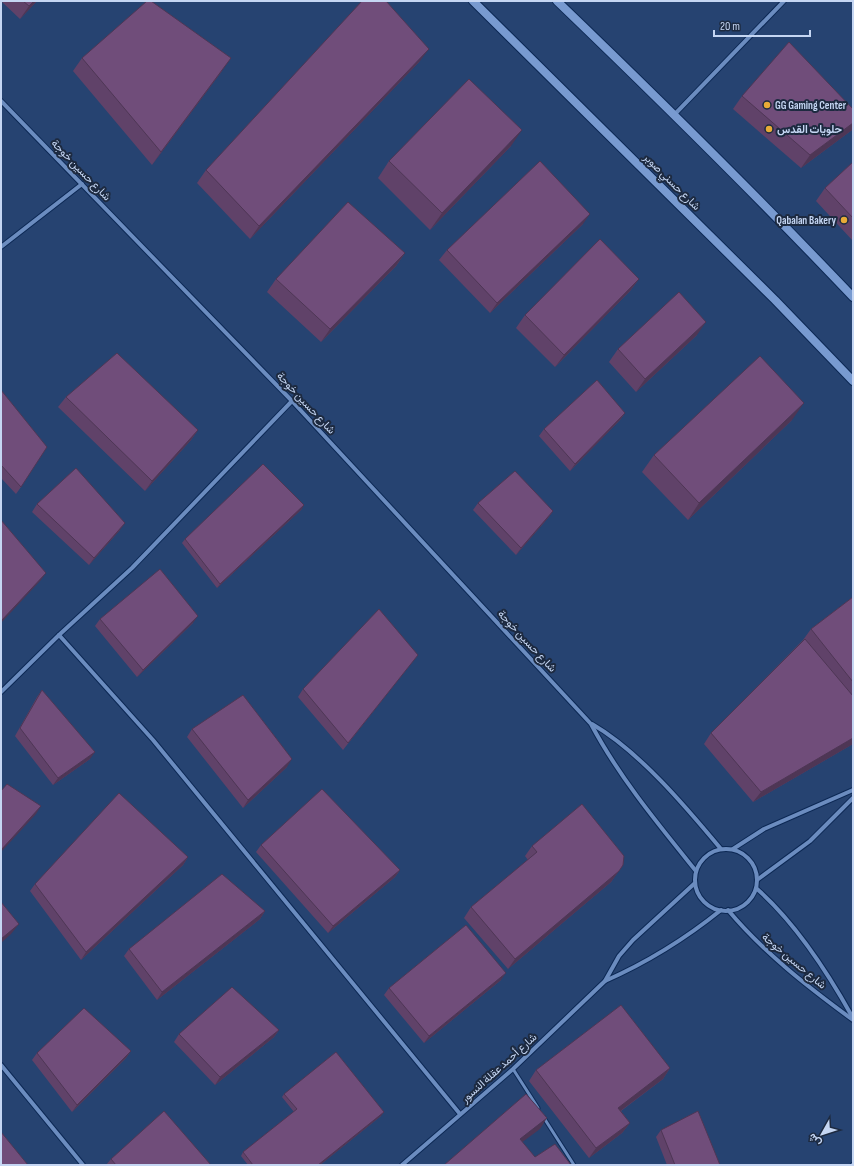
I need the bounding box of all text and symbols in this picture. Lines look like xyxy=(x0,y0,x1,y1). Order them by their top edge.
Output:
scale bar xyxy=(714,12,810,38)
text: 20 m xyxy=(720,19,740,34)
place label: GG Gaming Center xyxy=(775,99,847,112)
marker: GG Gaming Center xyxy=(762,100,772,110)
place label: حلويات القدس xyxy=(777,123,842,136)
marker: حلويات القدس xyxy=(764,124,774,134)
street label: شارع حسين خوجة xyxy=(48,137,114,204)
street label: شارع حسني صوبر xyxy=(638,150,703,215)
place label: Qabalan Bakery xyxy=(776,214,836,227)
marker: Qabalan Bakery xyxy=(839,215,849,225)
street label: شارع حسين خوجة xyxy=(273,369,338,438)
street label: شارع حسين خوجة xyxy=(494,607,559,676)
street label: شارع حسين خوجة xyxy=(759,930,829,993)
street label: شارع أحمد عقلة النسور xyxy=(458,1030,540,1107)
north arrow xyxy=(802,1114,842,1154)
text: ش xyxy=(805,1131,824,1149)

